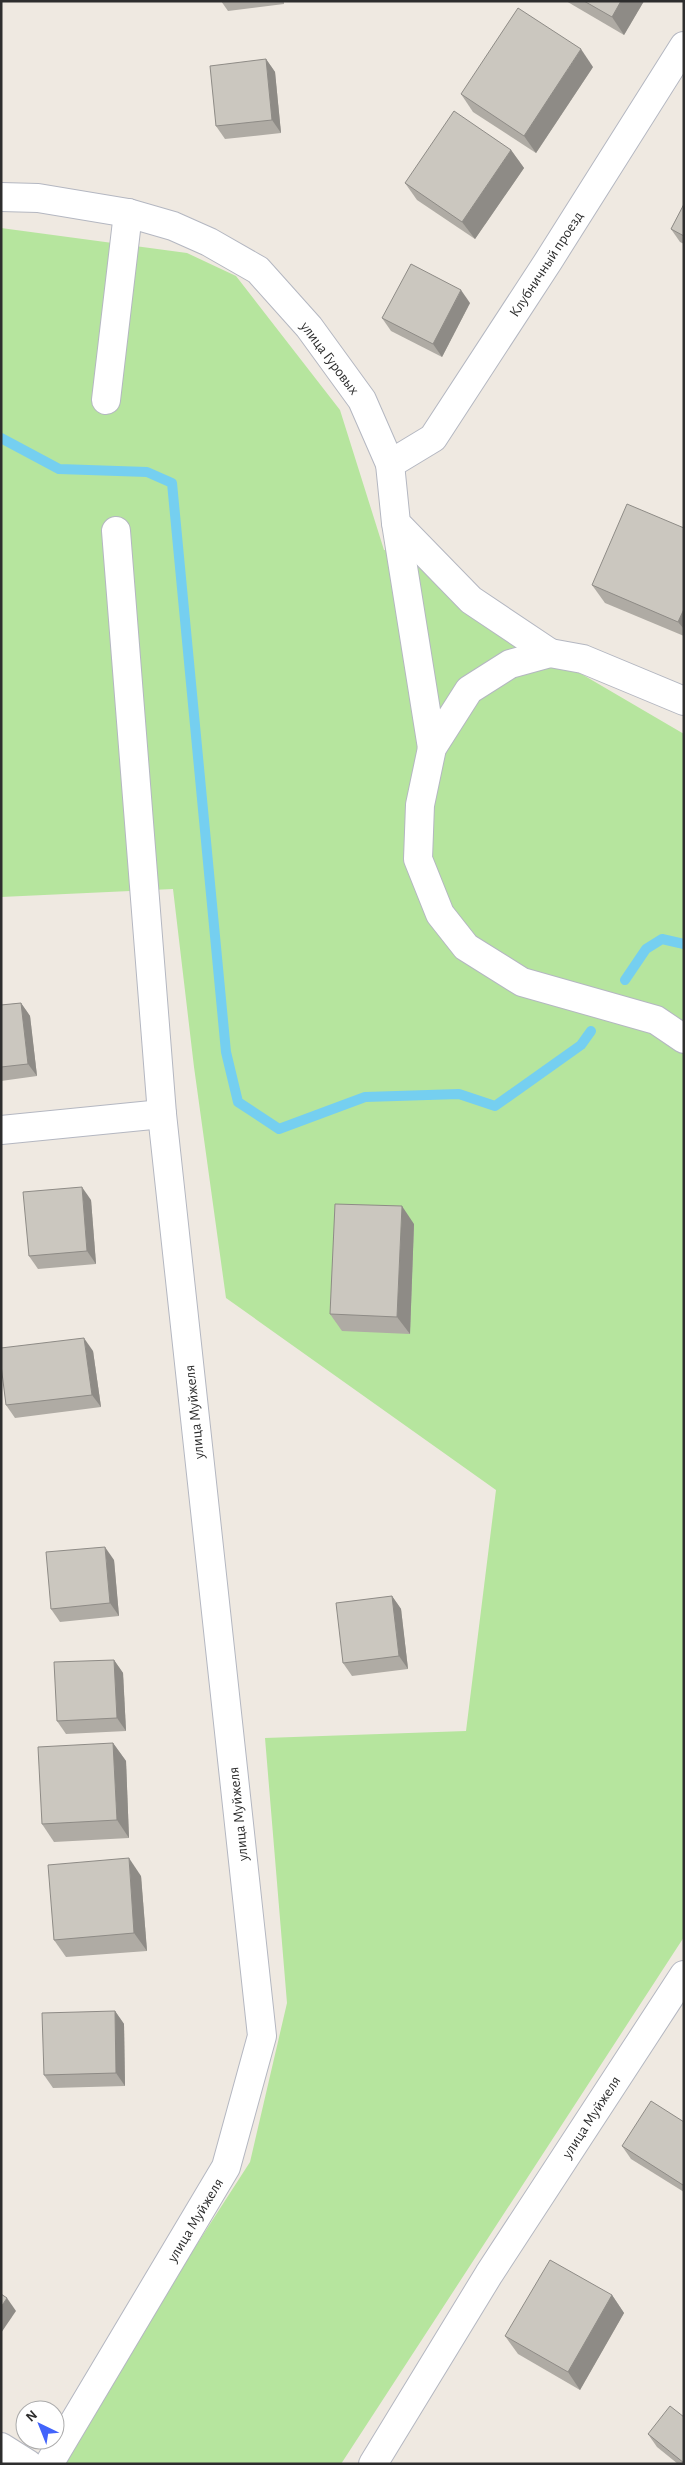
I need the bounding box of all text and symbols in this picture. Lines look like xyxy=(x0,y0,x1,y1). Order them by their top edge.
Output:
street label: Клубничный проезд xyxy=(507,209,586,320)
street label: улица Гуровых xyxy=(297,318,362,398)
street label: улица Муйжеля xyxy=(182,1364,207,1461)
street label: улица Муйжеля xyxy=(226,1766,251,1863)
street label: улица Муйжеля xyxy=(559,2073,624,2162)
street label: улица Муйжеля xyxy=(164,2176,226,2266)
north arrow xyxy=(15,2400,65,2450)
text: N xyxy=(23,2408,40,2425)

